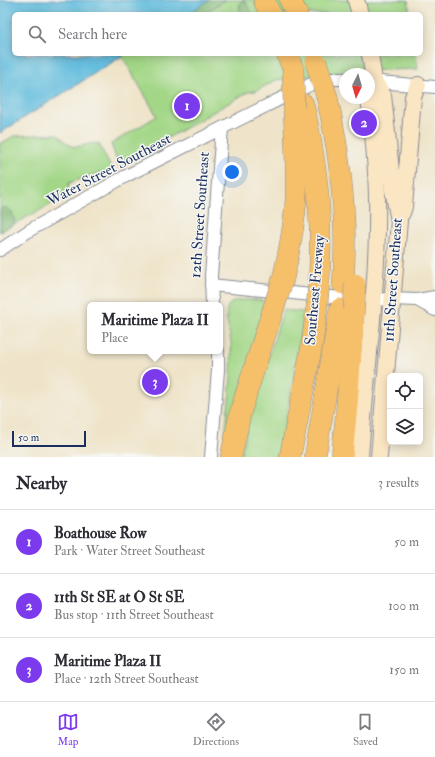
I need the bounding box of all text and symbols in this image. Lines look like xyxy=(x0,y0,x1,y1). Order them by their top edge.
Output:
search box xyxy=(12,12,423,56)
icon: search xyxy=(26,23,48,45)
text: Search here xyxy=(58,25,127,44)
north arrow xyxy=(339,68,375,104)
pin: 1 xyxy=(174,91,200,121)
pin: 2 xyxy=(351,108,377,138)
street label: Water Street Southeast xyxy=(43,129,174,211)
street label: 12th Street Southeast xyxy=(186,151,214,279)
your location xyxy=(222,162,242,182)
street label: 11th Street Southeast xyxy=(379,217,407,343)
street label: Southeast Freeway xyxy=(301,234,329,346)
popup xyxy=(87,302,223,354)
text: Maritime Plaza II xyxy=(101,311,209,330)
text: Place xyxy=(101,330,128,346)
pin: 3 xyxy=(142,367,168,397)
map controls xyxy=(387,373,423,445)
button: locate xyxy=(387,373,423,409)
button: layers xyxy=(387,409,423,445)
scale bar xyxy=(12,429,86,448)
text: 50 m xyxy=(18,431,39,444)
text: Nearby xyxy=(16,473,67,494)
text: 3 results xyxy=(378,475,419,491)
text: Boathouse Row xyxy=(54,524,146,543)
text: 1 xyxy=(27,534,31,550)
text: 50 m xyxy=(394,534,419,550)
text: Park · Water Street Southeast xyxy=(54,543,205,559)
text: 11th St SE at O St SE xyxy=(54,588,184,607)
text: 2 xyxy=(26,598,32,614)
text: 100 m xyxy=(388,598,419,614)
text: Bus stop · 11th Street Southeast xyxy=(54,607,214,623)
text: Maritime Plaza II xyxy=(54,652,161,671)
text: 3 xyxy=(27,662,32,678)
text: 150 m xyxy=(389,662,419,678)
text: Place · 12th Street Southeast xyxy=(54,671,199,687)
tab: Map xyxy=(57,711,79,748)
tab: Directions xyxy=(193,711,239,748)
tab: Saved xyxy=(353,711,378,748)

